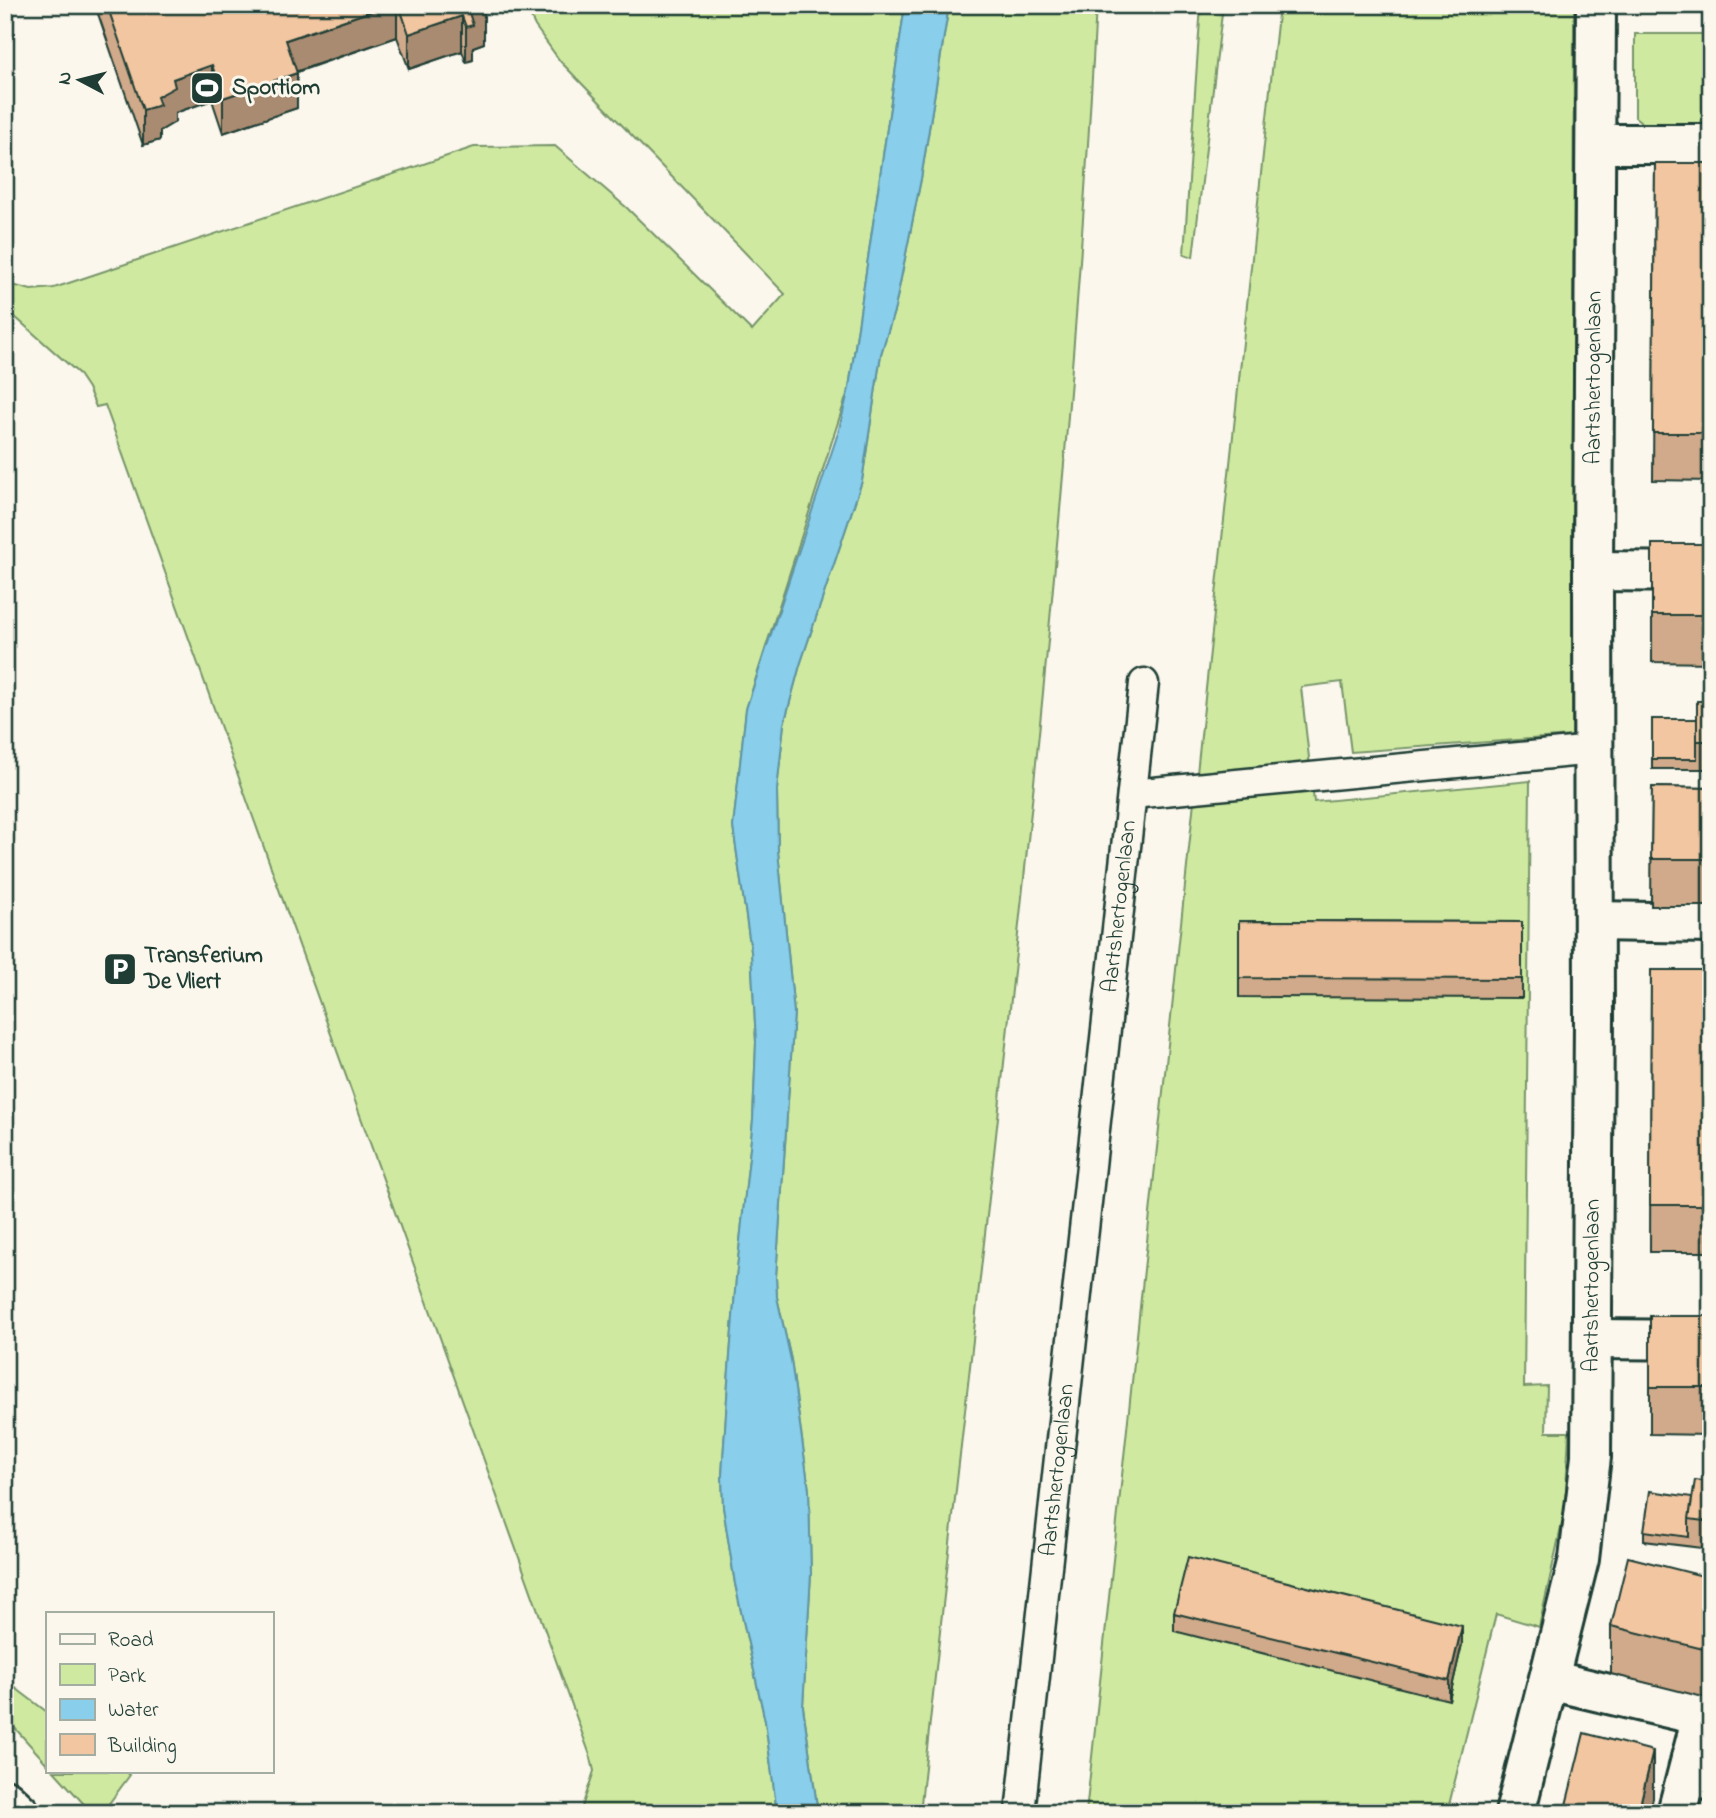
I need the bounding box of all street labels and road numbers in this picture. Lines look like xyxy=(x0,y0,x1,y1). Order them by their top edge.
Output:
street label: Aartshertogenlaan xyxy=(1577,291,1612,464)
street label: Aartshertogenlaan xyxy=(1094,818,1145,994)
street label: Aartshertogenlaan xyxy=(1575,1199,1610,1372)
street label: Aartshertogenlaan xyxy=(1032,1382,1083,1558)

